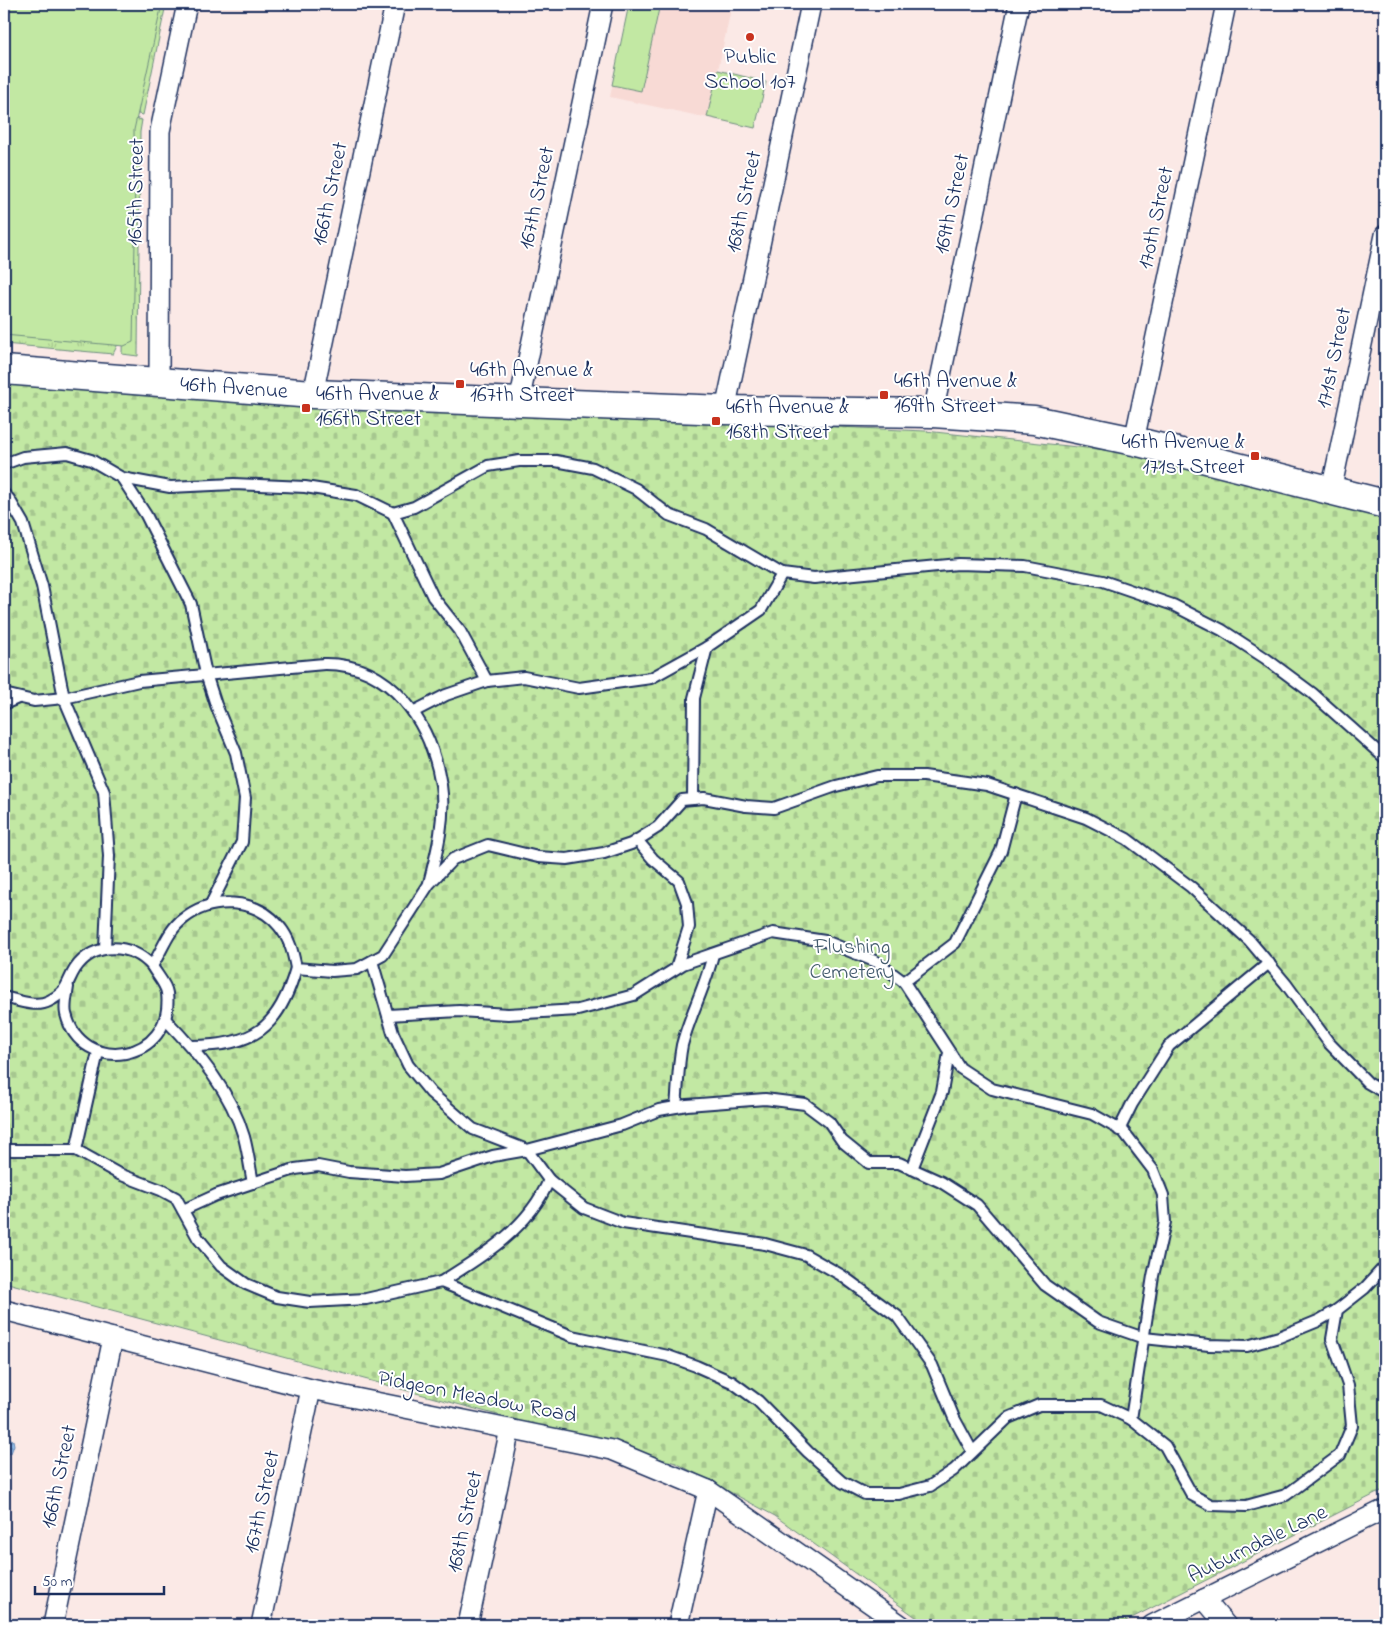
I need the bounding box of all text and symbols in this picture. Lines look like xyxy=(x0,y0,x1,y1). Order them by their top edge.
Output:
marker: Public School 107 xyxy=(744,31,756,43)
place label: Public School 107 xyxy=(704,42,796,99)
street label: 165th Street xyxy=(120,137,154,246)
street label: 166th Street xyxy=(304,139,358,249)
street label: 167th Street xyxy=(511,143,565,252)
street label: 168th Street xyxy=(719,147,772,256)
street label: 169th Street xyxy=(927,150,979,257)
street label: 170th Street xyxy=(1131,163,1184,272)
street label: 171st Street xyxy=(1309,304,1361,412)
place label: 46th Avenue & 167th Street xyxy=(470,355,593,412)
place label: 46th Avenue & 169th Street xyxy=(894,366,1017,423)
street label: 46th Avenue xyxy=(179,369,289,409)
marker: 46th Avenue & 167th Street xyxy=(454,378,466,390)
place label: 46th Avenue & 166th Street xyxy=(316,379,439,436)
marker: 46th Avenue & 169th Street xyxy=(878,389,890,401)
place label: 46th Avenue & 168th Street xyxy=(726,392,849,449)
marker: 46th Avenue & 166th Street xyxy=(300,402,312,414)
marker: 46th Avenue & 168th Street xyxy=(710,415,722,427)
place label: 46th Avenue & 171st Street xyxy=(1122,427,1246,484)
marker: 46th Avenue & 171st Street xyxy=(1249,450,1261,462)
park label: Flushing Cemetery xyxy=(809,932,895,990)
street label: Pidgeon Meadow Road xyxy=(375,1363,579,1434)
street label: 166th Street xyxy=(33,1422,87,1532)
street label: 167th Street xyxy=(236,1447,290,1556)
street label: 168th Street xyxy=(440,1467,493,1576)
street label: Auburndale Lane xyxy=(1183,1497,1333,1593)
scale bar xyxy=(35,1564,164,1596)
text: 50 m xyxy=(42,1571,73,1593)

